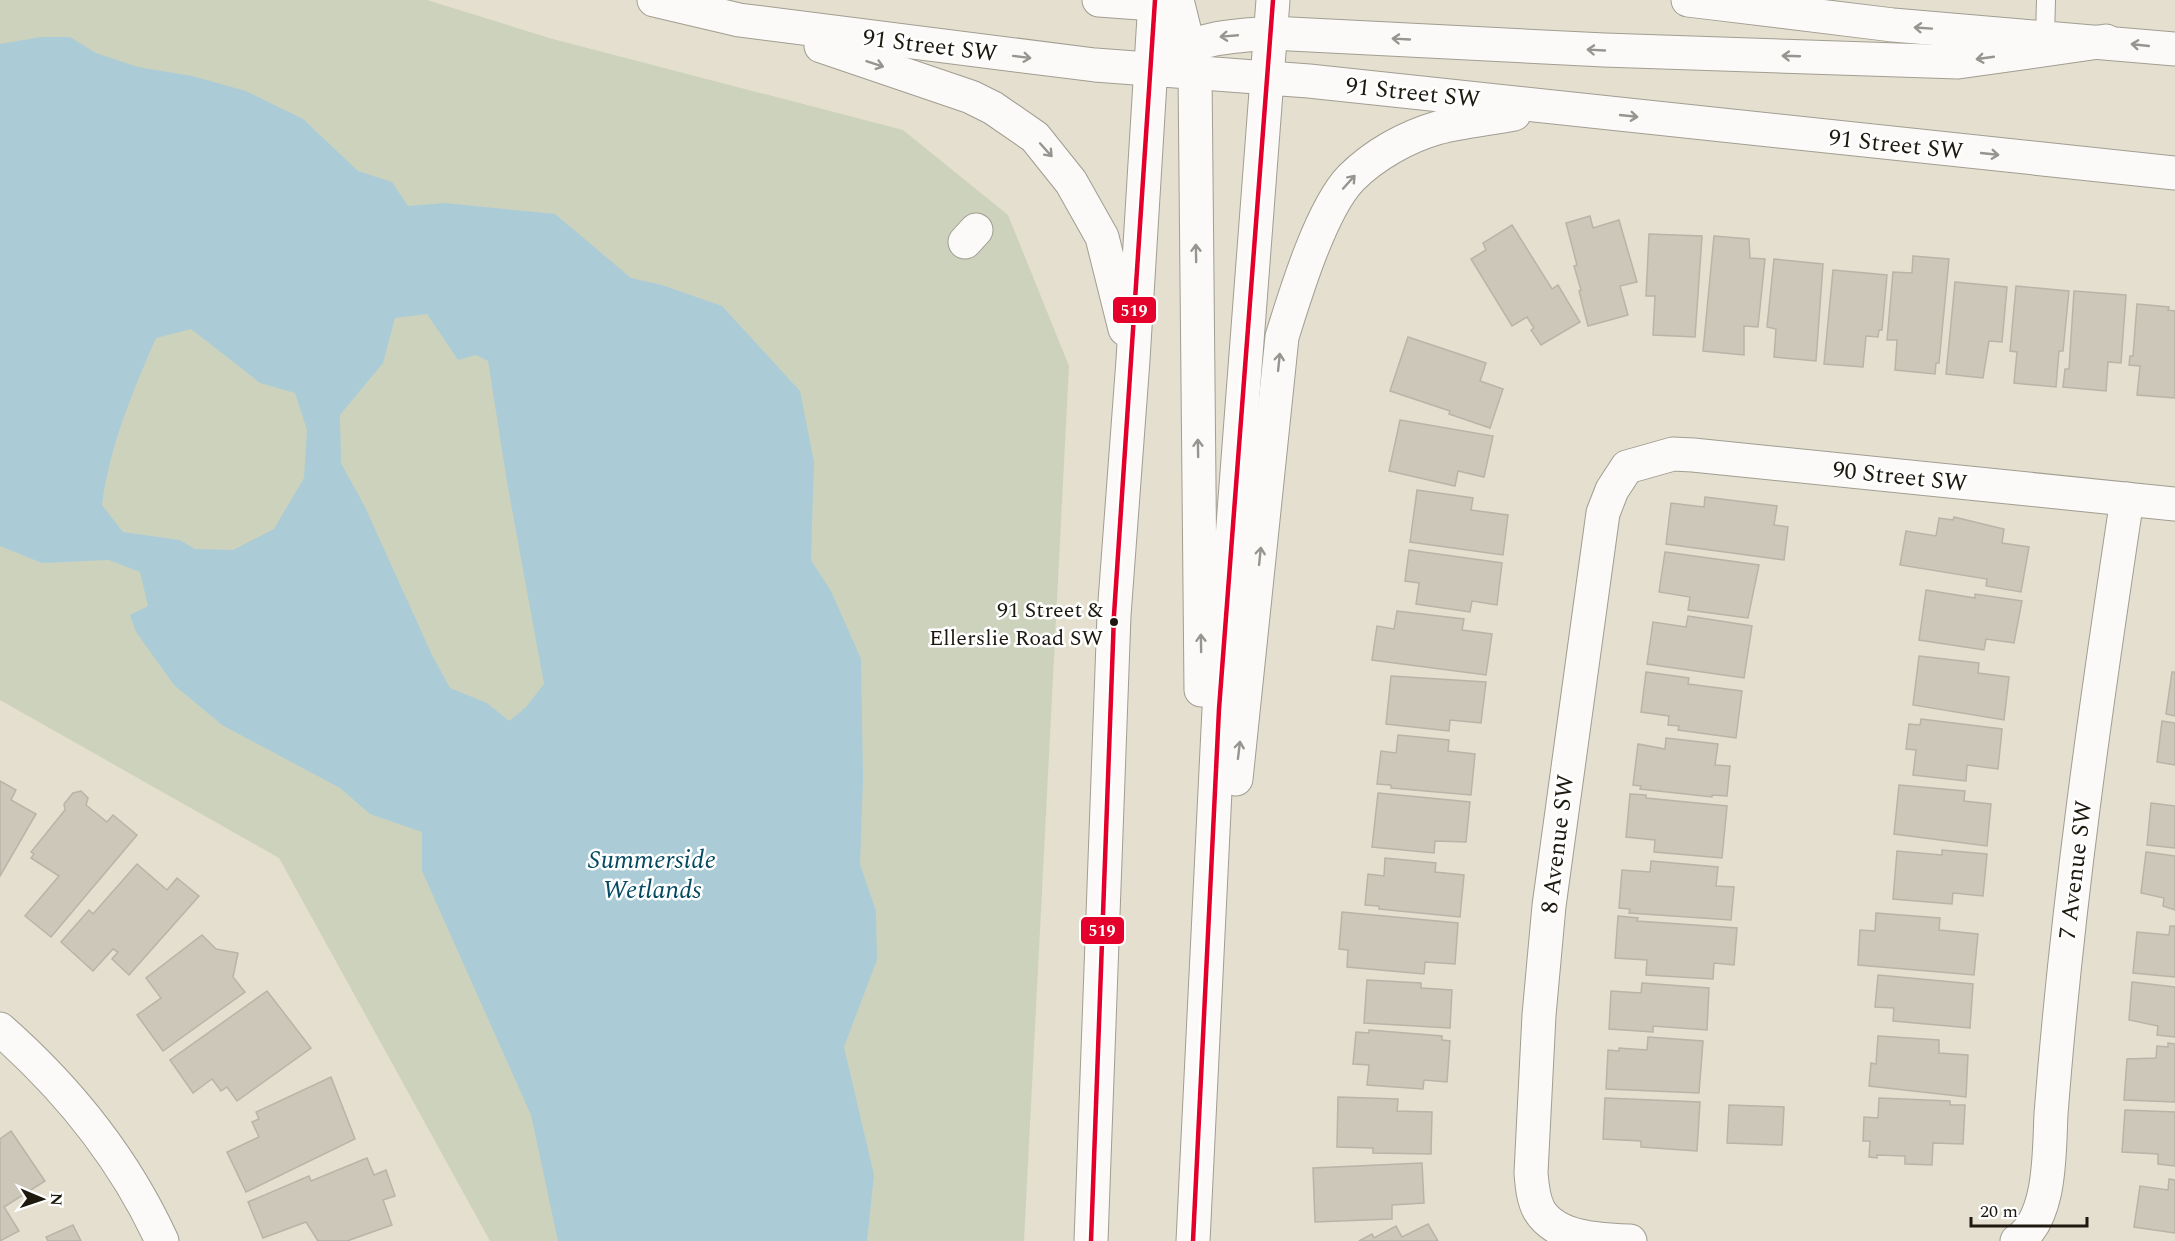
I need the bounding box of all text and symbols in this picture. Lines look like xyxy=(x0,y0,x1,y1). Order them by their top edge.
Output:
street label: 91 Street SW xyxy=(861,20,1000,72)
one-way arrow xyxy=(1914,22,1934,33)
one-way arrow xyxy=(1220,31,1240,42)
one-way arrow xyxy=(1392,33,1412,44)
one-way arrow xyxy=(2131,39,2151,50)
one-way arrow xyxy=(1586,44,1606,55)
one-way arrow xyxy=(1012,51,1032,62)
one-way arrow xyxy=(1781,51,1801,62)
one-way arrow xyxy=(1976,52,1996,63)
one-way arrow xyxy=(865,59,884,70)
street label: 91 Street SW xyxy=(1344,68,1482,118)
one-way arrow xyxy=(1618,111,1638,122)
street label: 91 Street SW xyxy=(1827,120,1965,170)
one-way arrow xyxy=(1039,143,1053,158)
one-way arrow xyxy=(1979,149,1999,160)
one-way arrow xyxy=(1342,175,1356,190)
one-way arrow xyxy=(1190,243,1202,263)
line badge: 519 xyxy=(1112,296,1157,324)
text: 519 xyxy=(1121,299,1147,323)
one-way arrow xyxy=(1274,352,1285,372)
one-way arrow xyxy=(1192,438,1204,458)
street label: 90 Street SW xyxy=(1831,452,1969,502)
one-way arrow xyxy=(1255,546,1266,566)
place label: 91 Street & Ellerslie Road SW xyxy=(929,594,1104,655)
marker: 91 Street & Ellerslie Road SW xyxy=(1108,616,1120,628)
one-way arrow xyxy=(1195,633,1206,653)
one-way arrow xyxy=(1234,740,1245,760)
street label: 8 Avenue SW xyxy=(1532,772,1584,916)
street label: 7 Avenue SW xyxy=(2050,798,2102,942)
water label: Summerside Wetlands xyxy=(588,840,716,910)
line badge: 519 xyxy=(1080,916,1125,945)
text: 519 xyxy=(1089,919,1115,943)
north arrow xyxy=(12,1169,72,1229)
scale bar xyxy=(1971,1190,2086,1228)
text: N xyxy=(44,1193,68,1206)
text: 20 m xyxy=(1980,1198,2018,1225)

